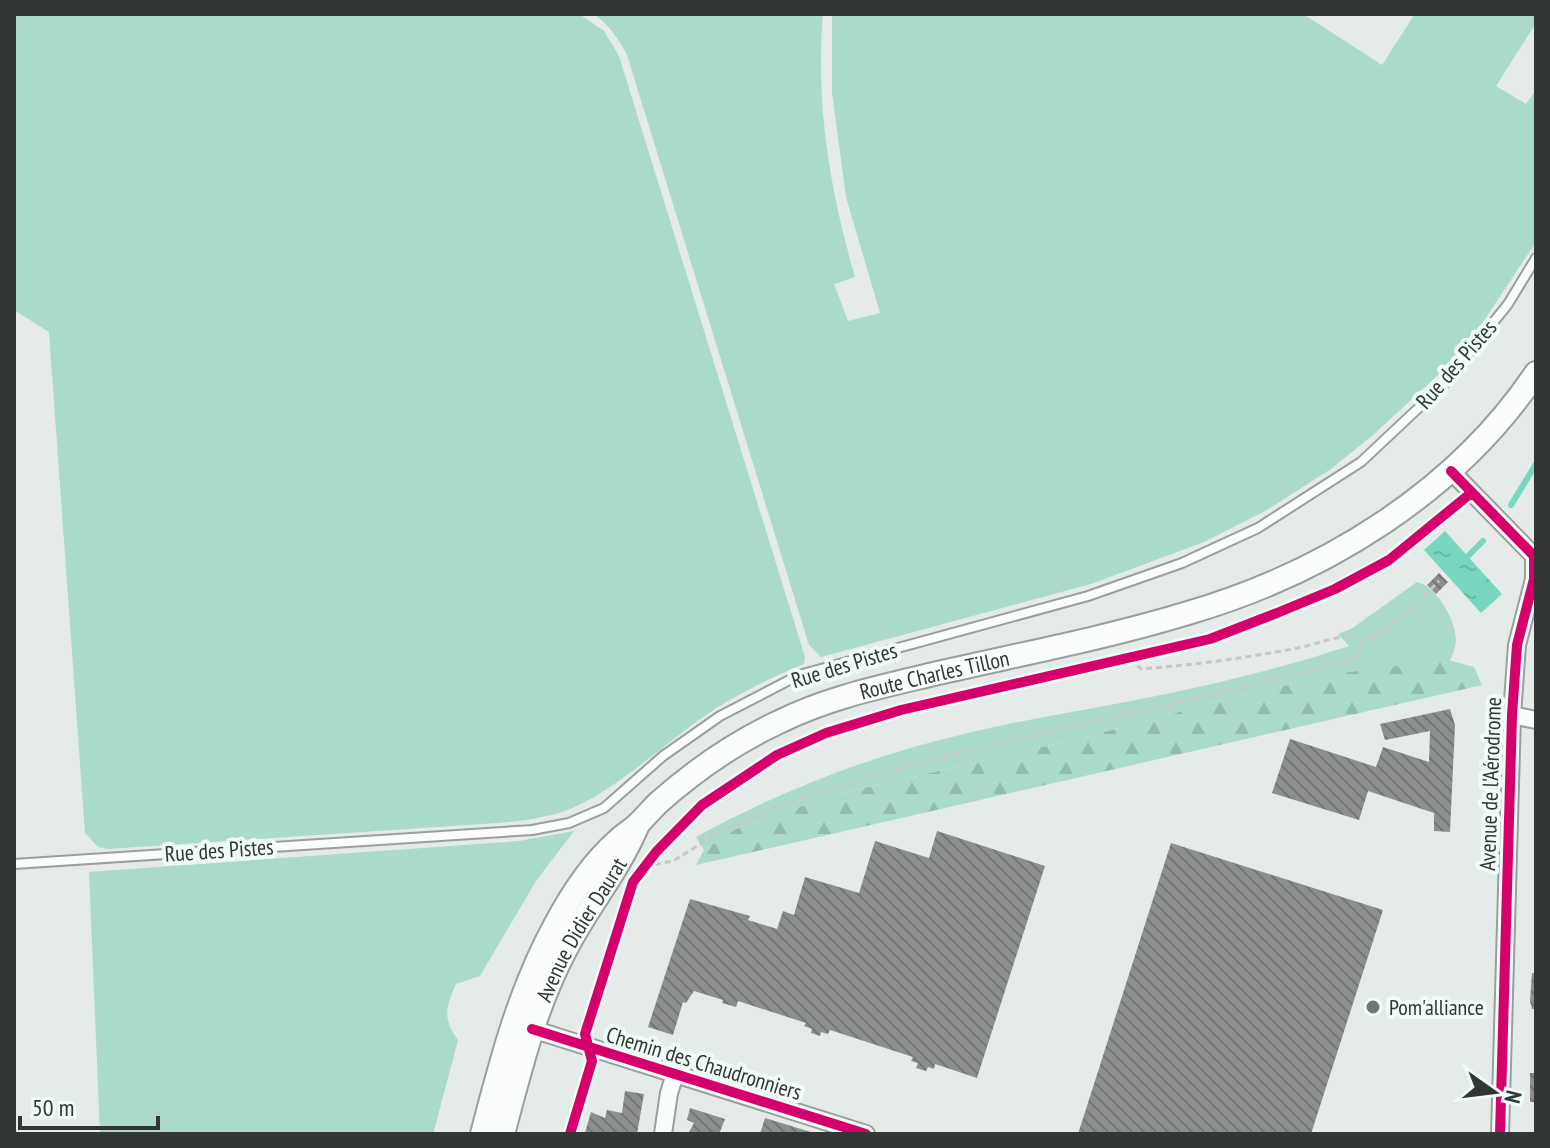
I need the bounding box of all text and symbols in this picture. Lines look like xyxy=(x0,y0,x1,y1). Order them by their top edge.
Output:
street label: Rue des Pistes xyxy=(1410,314,1502,414)
street label: Rue des Pistes xyxy=(788,636,900,694)
street label: Route Charles Tillon xyxy=(856,644,1012,706)
street label: Avenue de l'Aérodrome xyxy=(1473,697,1507,871)
street label: Rue des Pistes xyxy=(164,832,274,868)
street label: Avenue Didier Daurat xyxy=(530,852,633,1006)
place label: Pom'alliance xyxy=(1389,993,1484,1021)
marker: Pom'alliance xyxy=(1364,998,1382,1016)
street label: Chemin des Chaudronniers xyxy=(603,1020,805,1106)
north arrow xyxy=(1454,1052,1534,1132)
scale bar xyxy=(20,1080,158,1130)
text: N xyxy=(1498,1088,1528,1106)
text: 50 m xyxy=(32,1092,74,1123)

